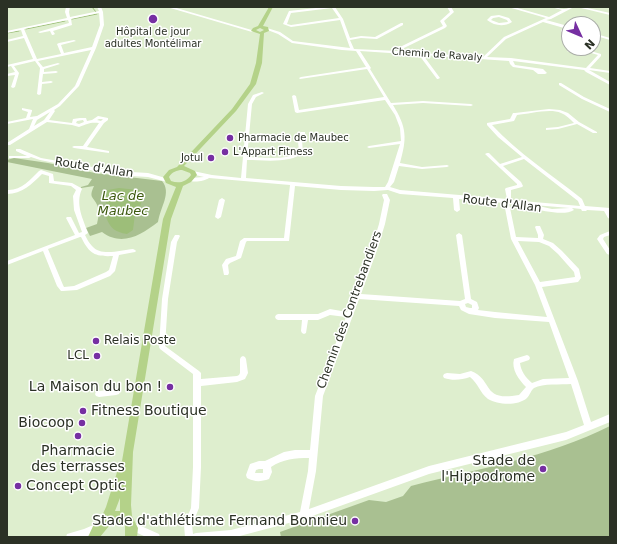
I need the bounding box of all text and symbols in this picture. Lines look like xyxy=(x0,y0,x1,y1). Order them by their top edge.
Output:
marker: Hôpital de jour adultes Montélimar xyxy=(147,13,159,25)
north arrow xyxy=(561,16,601,56)
place label: Hôpital de jour adultes Montélimar xyxy=(105,26,201,50)
text: N xyxy=(581,36,597,52)
street label: Chemin de Ravaly xyxy=(391,46,483,64)
place label: Pharmacie de Maubec xyxy=(238,132,349,144)
marker: Pharmacie de Maubec xyxy=(225,133,235,143)
place label: L'Appart Fitness xyxy=(233,146,313,158)
marker: L'Appart Fitness xyxy=(220,147,230,157)
place label: Jotul xyxy=(181,152,203,164)
marker: Jotul xyxy=(206,153,216,163)
street label: Route d'Allan xyxy=(54,155,134,181)
water label: Lac de Maubec xyxy=(98,189,148,220)
street label: Route d'Allan xyxy=(462,192,542,216)
street label: Chemin des Contrebandiers xyxy=(315,229,385,391)
place label: Relais Poste xyxy=(104,334,176,348)
marker: Relais Poste xyxy=(91,336,101,346)
place label: LCL xyxy=(67,349,89,363)
marker: LCL xyxy=(92,351,102,361)
place label: La Maison du bon ! xyxy=(29,379,162,395)
marker: La Maison du bon ! xyxy=(165,382,175,392)
place label: Fitness Boutique xyxy=(91,403,207,419)
marker: Fitness Boutique xyxy=(78,406,88,416)
place label: Biocoop xyxy=(18,415,74,431)
marker: Biocoop xyxy=(77,418,87,428)
marker: Pharmacie des terrasses xyxy=(73,431,83,441)
place label: Pharmacie des terrasses xyxy=(31,443,125,476)
place label: Stade de l'Hippodrome xyxy=(441,453,535,486)
marker: Stade de l'Hippodrome xyxy=(538,464,548,474)
place label: Concept Optic xyxy=(26,478,125,494)
marker: Concept Optic xyxy=(13,481,23,491)
place label: Stade d'athlétisme Fernand Bonnieu xyxy=(92,513,347,529)
marker: Stade d'athlétisme Fernand Bonnieu xyxy=(350,516,360,526)

